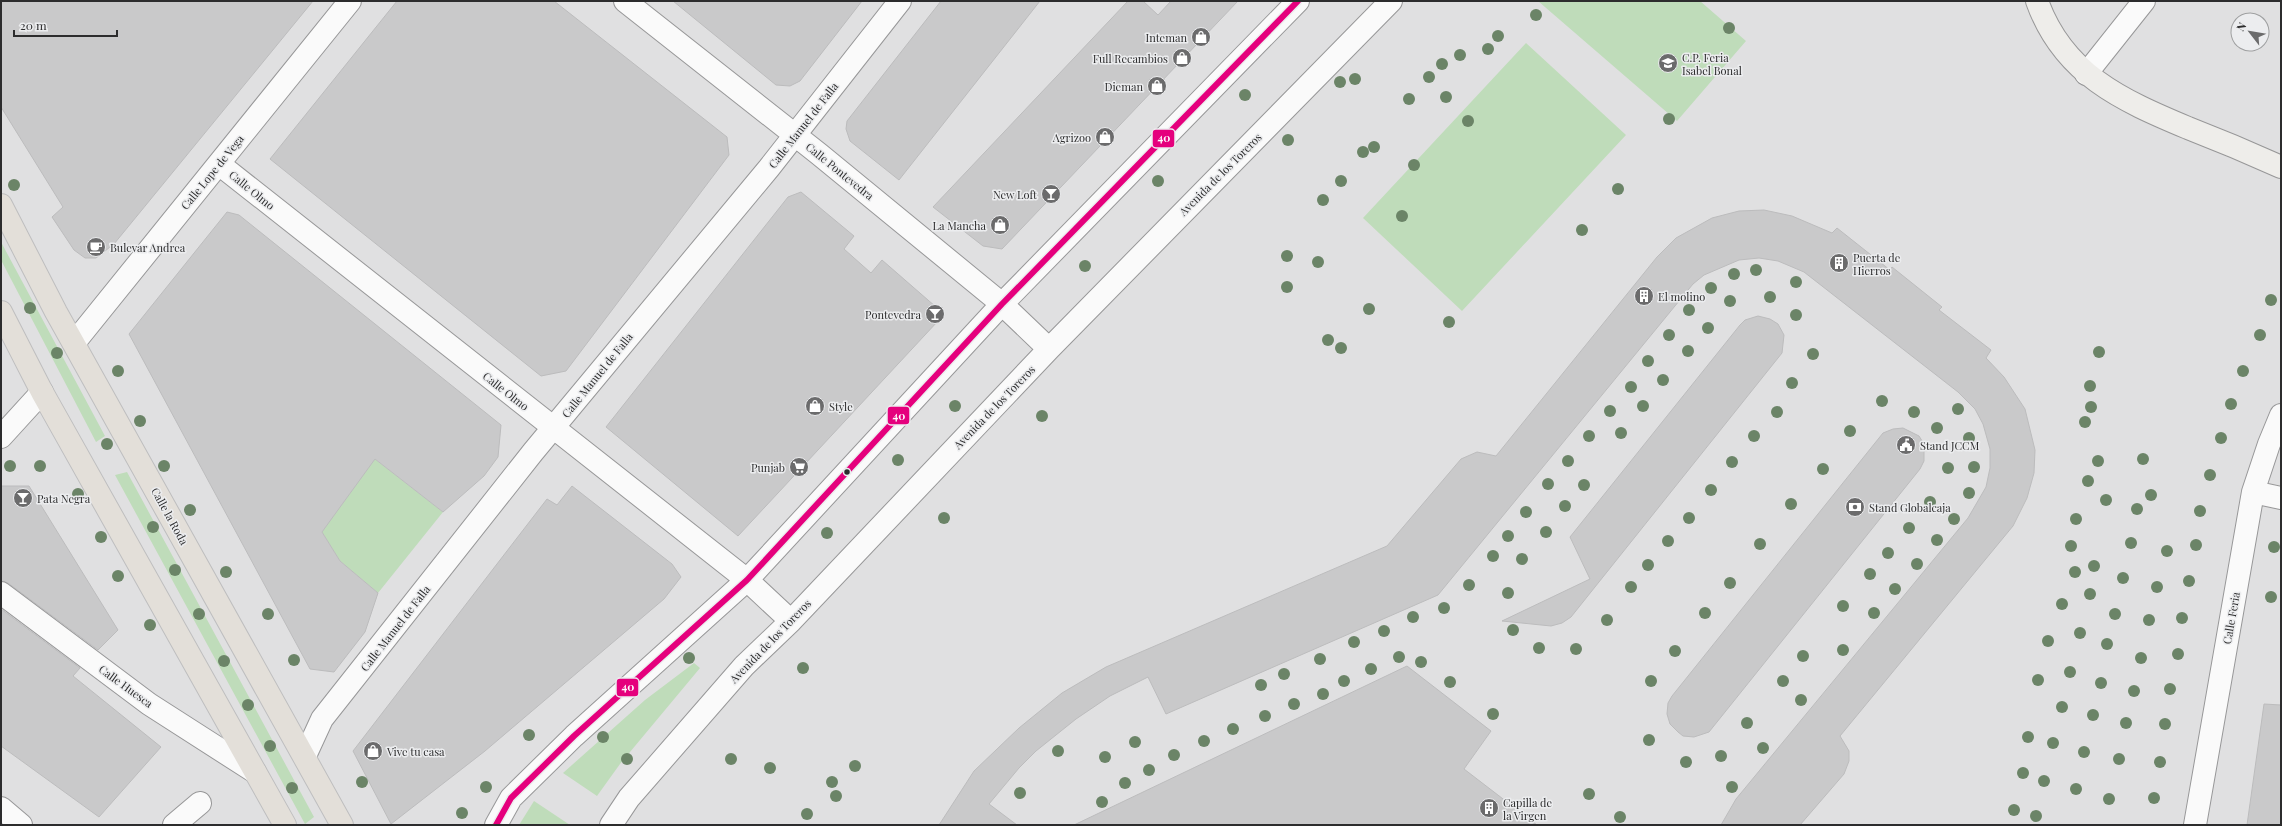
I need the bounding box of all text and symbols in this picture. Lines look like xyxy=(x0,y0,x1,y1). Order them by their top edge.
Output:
scale bar xyxy=(14,12,117,38)
north arrow xyxy=(2230,12,2270,52)
text: 20 m xyxy=(20,17,47,33)
text: N xyxy=(2233,19,2250,34)
shop icon: Inteman xyxy=(1190,26,1212,48)
place label: Inteman xyxy=(1145,30,1187,45)
shop icon: Full Recambios xyxy=(1171,47,1193,69)
place label: C.P. Feria Isabel Bonal xyxy=(1682,50,1742,78)
place label: Full Recambios xyxy=(1093,51,1168,66)
school or university icon: C.P. Feria Isabel Bonal xyxy=(1657,52,1679,74)
shop icon: Dieman xyxy=(1146,75,1168,97)
street label: Calle Manuel de Falla xyxy=(765,79,842,171)
place label: Dieman xyxy=(1104,79,1143,94)
shop icon: Agrizoo xyxy=(1094,126,1116,148)
line badge: 40 xyxy=(1152,129,1175,148)
street label: Avenida de los Toreros xyxy=(1175,129,1265,219)
place label: Agrizoo xyxy=(1052,130,1091,145)
text: 40 xyxy=(1158,130,1170,145)
street label: Calle Lope de Vega xyxy=(177,131,247,212)
street label: Calle Pontevedra xyxy=(803,139,878,203)
street label: Calle Olmo xyxy=(226,167,278,213)
bar icon: New Loft xyxy=(1040,183,1062,205)
place label: New Loft xyxy=(993,187,1037,202)
shop icon: La Mancha xyxy=(989,214,1011,236)
place label: La Mancha xyxy=(933,218,987,233)
cafe icon: Bulevar Andrea xyxy=(85,236,107,258)
place label: Bulevar Andrea xyxy=(110,240,186,255)
place label: Puerta de Hierros xyxy=(1853,250,1901,278)
building icon: Puerta de Hierros xyxy=(1828,252,1850,274)
building icon: El molino xyxy=(1633,285,1655,307)
place label: El molino xyxy=(1658,289,1705,304)
bar icon: Pontevedra xyxy=(924,303,946,325)
place label: Pontevedra xyxy=(865,307,922,322)
street label: Calle Manuel de Falla xyxy=(558,329,636,421)
street label: Avenida de los Toreros xyxy=(949,362,1038,453)
street label: Calle Olmo xyxy=(480,368,532,414)
shop icon: Style xyxy=(804,395,826,417)
place label: Style xyxy=(829,399,853,414)
line badge: 40 xyxy=(887,406,910,425)
text: 40 xyxy=(893,408,905,423)
public building icon: Stand JCCM xyxy=(1895,434,1917,456)
place label: Stand JCCM xyxy=(1920,438,1980,453)
supermarket icon: Punjab xyxy=(788,456,810,478)
place label: Punjab xyxy=(751,460,785,475)
unlabelled marker xyxy=(842,467,852,477)
street label: Calle la Roda xyxy=(148,485,192,548)
bar icon: Pata Negra xyxy=(12,487,34,509)
place label: Pata Negra xyxy=(37,491,91,506)
bank icon: Stand Globalcaja xyxy=(1844,496,1866,518)
place label: Stand Globalcaja xyxy=(1869,500,1951,515)
street label: Calle Manuel de Falla xyxy=(357,582,434,674)
street label: Calle Feria xyxy=(2219,590,2243,645)
street label: Avenida de los Toreros xyxy=(725,596,814,687)
street label: Calle Huesca xyxy=(96,661,156,711)
line badge: 40 xyxy=(616,678,639,697)
text: 40 xyxy=(622,679,634,694)
shop icon: Vive tu casa xyxy=(362,740,384,762)
place label: Vive tu casa xyxy=(386,744,445,759)
place label: Capilla de la Virgen xyxy=(1503,795,1552,823)
building icon: Capilla de la Virgen xyxy=(1478,797,1500,819)

